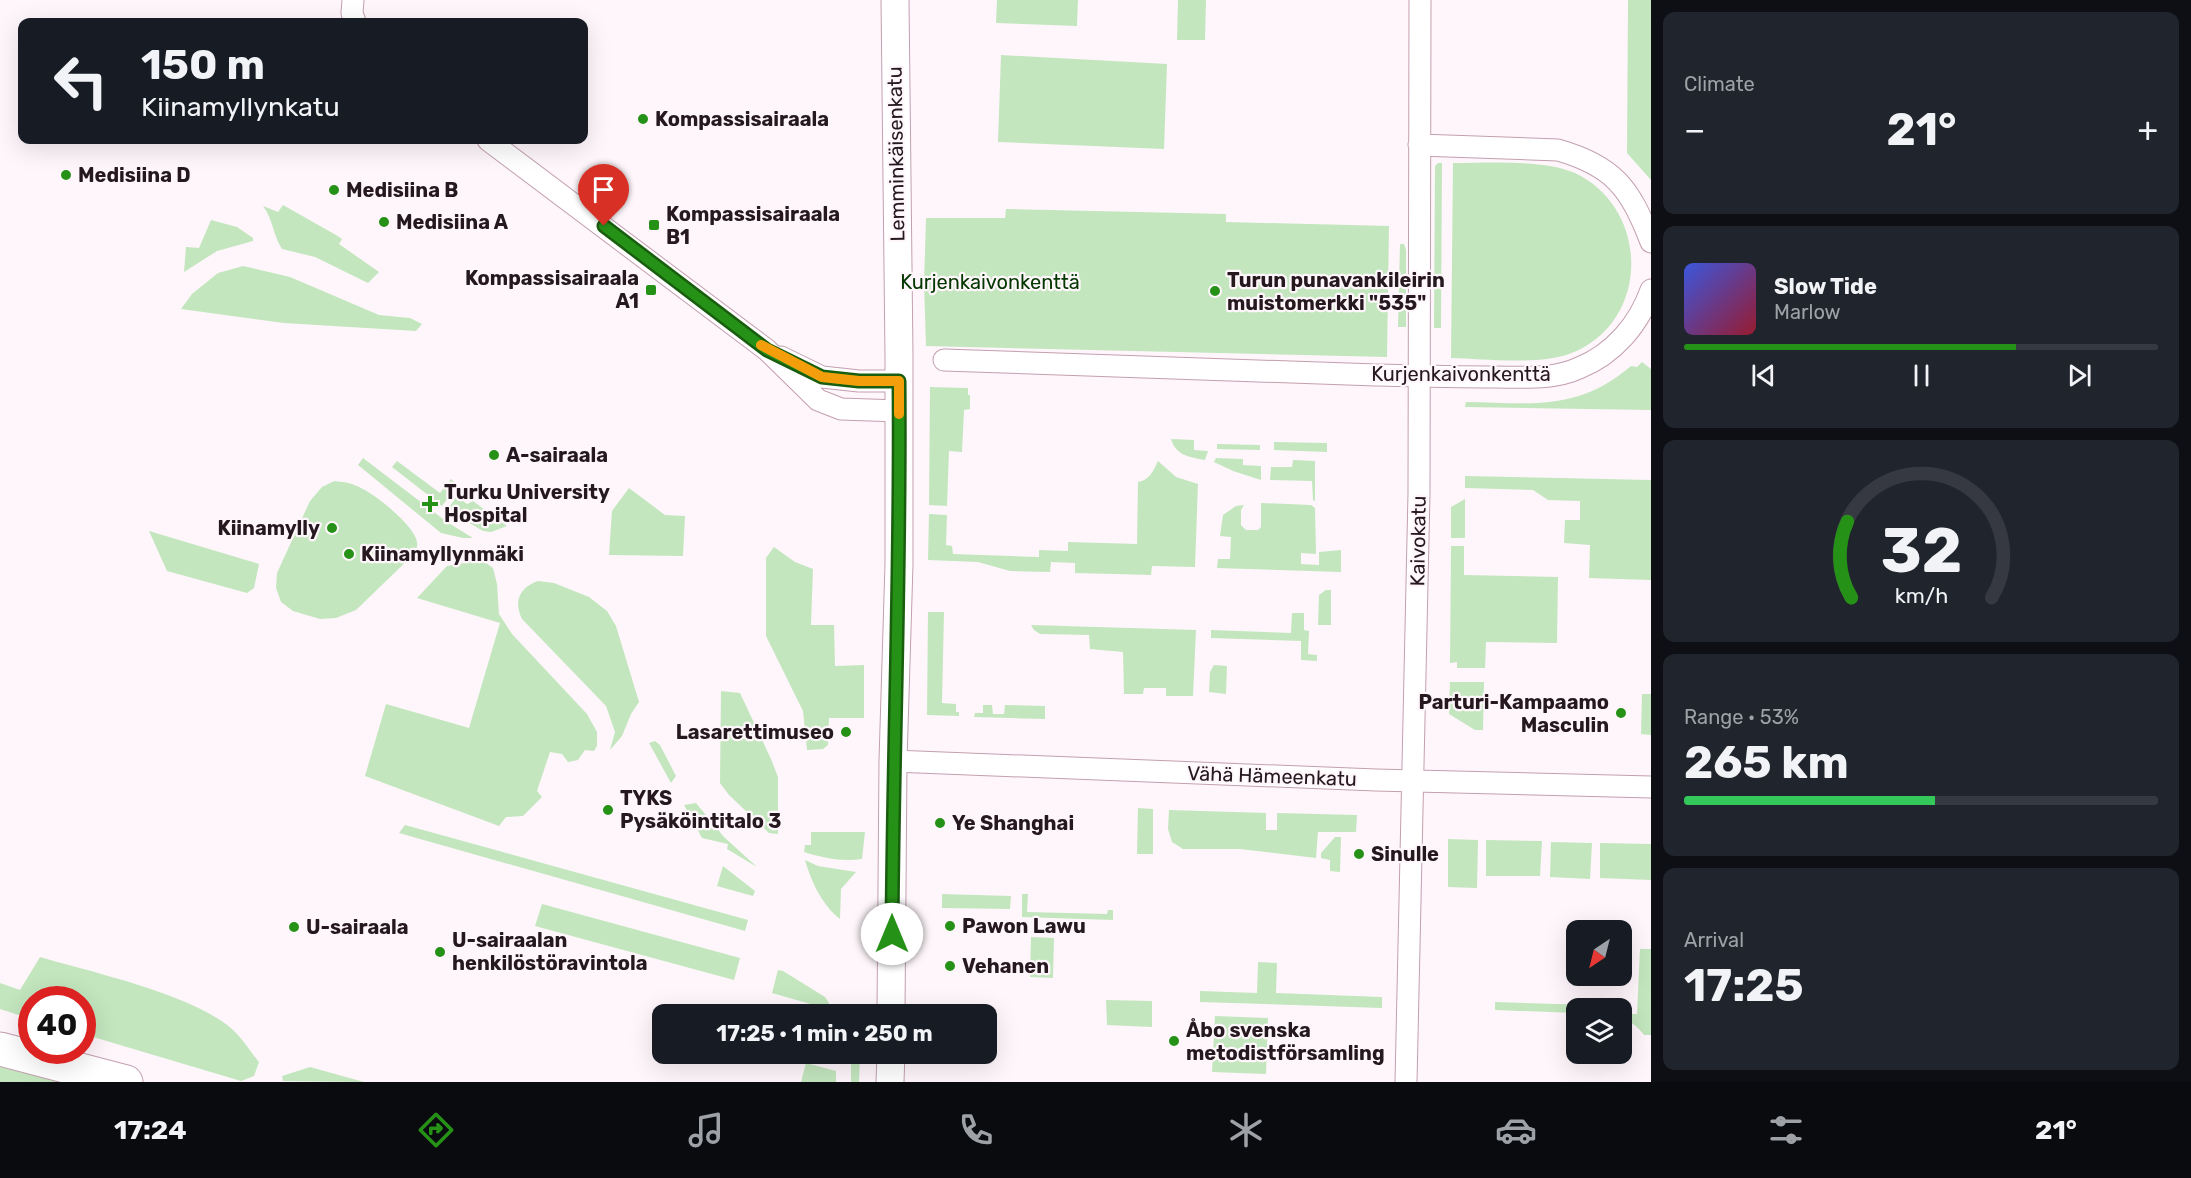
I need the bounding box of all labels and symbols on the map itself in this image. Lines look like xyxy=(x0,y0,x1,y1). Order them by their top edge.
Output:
street label: Lemminkäisenkatu xyxy=(882,66,910,242)
place label: Kompassisairaala xyxy=(655,107,829,131)
marker: Kompassisairaala xyxy=(636,112,650,126)
place label: Medisiina D xyxy=(78,163,191,187)
pin xyxy=(578,164,629,226)
marker: Medisiina D xyxy=(59,168,73,182)
place label: Medisiina B xyxy=(346,178,458,202)
marker: Medisiina B xyxy=(327,183,341,197)
place label: Kompassisairaala B1 xyxy=(666,202,840,249)
place label: Medisiina A xyxy=(396,210,509,234)
marker: Medisiina A xyxy=(377,215,391,229)
marker: Kompassisairaala B1 xyxy=(647,218,661,232)
place label: Kompassisairaala A1 xyxy=(465,266,639,313)
place label: Turun punavankileirin muistomerkki "535" xyxy=(1227,268,1445,315)
park label: Kurjenkaivonkenttä xyxy=(900,270,1080,294)
marker: Kompassisairaala A1 xyxy=(644,283,658,297)
marker: Turun punavankileirin muistomerkki "535" xyxy=(1208,284,1222,298)
street label: Kurjenkaivonkenttä xyxy=(1371,362,1551,386)
place label: A-sairaala xyxy=(506,443,608,467)
marker: A-sairaala xyxy=(487,448,501,462)
place label: Turku University Hospital xyxy=(444,480,610,527)
marker: Turku University Hospital xyxy=(421,495,439,513)
street label: Kaivokatu xyxy=(1405,495,1431,587)
place label: Kiinamylly xyxy=(217,516,320,540)
marker: Kiinamylly xyxy=(325,521,339,535)
place label: Kiinamyllynmäki xyxy=(361,542,524,566)
marker: Kiinamyllynmäki xyxy=(342,547,356,561)
place label: Parturi-Kampaamo Masculin xyxy=(1418,690,1609,737)
marker: Parturi-Kampaamo Masculin xyxy=(1614,706,1628,720)
place label: Lasarettimuseo xyxy=(676,720,834,744)
marker: Lasarettimuseo xyxy=(839,725,853,739)
street label: Vähä Hämeenkatu xyxy=(1187,761,1357,791)
place label: TYKS Pysäköintitalo 3 xyxy=(620,786,782,833)
marker: TYKS Pysäköintitalo 3 xyxy=(601,803,615,817)
place label: Ye Shanghai xyxy=(952,811,1074,835)
marker: Ye Shanghai xyxy=(933,816,947,830)
place label: Sinulle xyxy=(1371,842,1439,866)
marker: Sinulle xyxy=(1352,847,1366,861)
position arrow xyxy=(860,902,924,966)
place label: Pawon Lawu xyxy=(962,914,1086,938)
place label: U-sairaala xyxy=(306,915,409,939)
marker: Pawon Lawu xyxy=(943,919,957,933)
marker: U-sairaala xyxy=(287,920,301,934)
north arrow xyxy=(1566,920,1632,986)
place label: U-sairaalan henkilöstöravintola xyxy=(452,928,648,975)
marker: U-sairaalan henkilöstöravintola xyxy=(433,945,447,959)
place label: Vehanen xyxy=(962,954,1049,978)
marker: Vehanen xyxy=(943,959,957,973)
speed limit sign: 40 xyxy=(18,986,96,1064)
place label: Åbo svenska metodistförsamling xyxy=(1186,1018,1385,1065)
marker: Åbo svenska metodistförsamling xyxy=(1167,1034,1181,1048)

